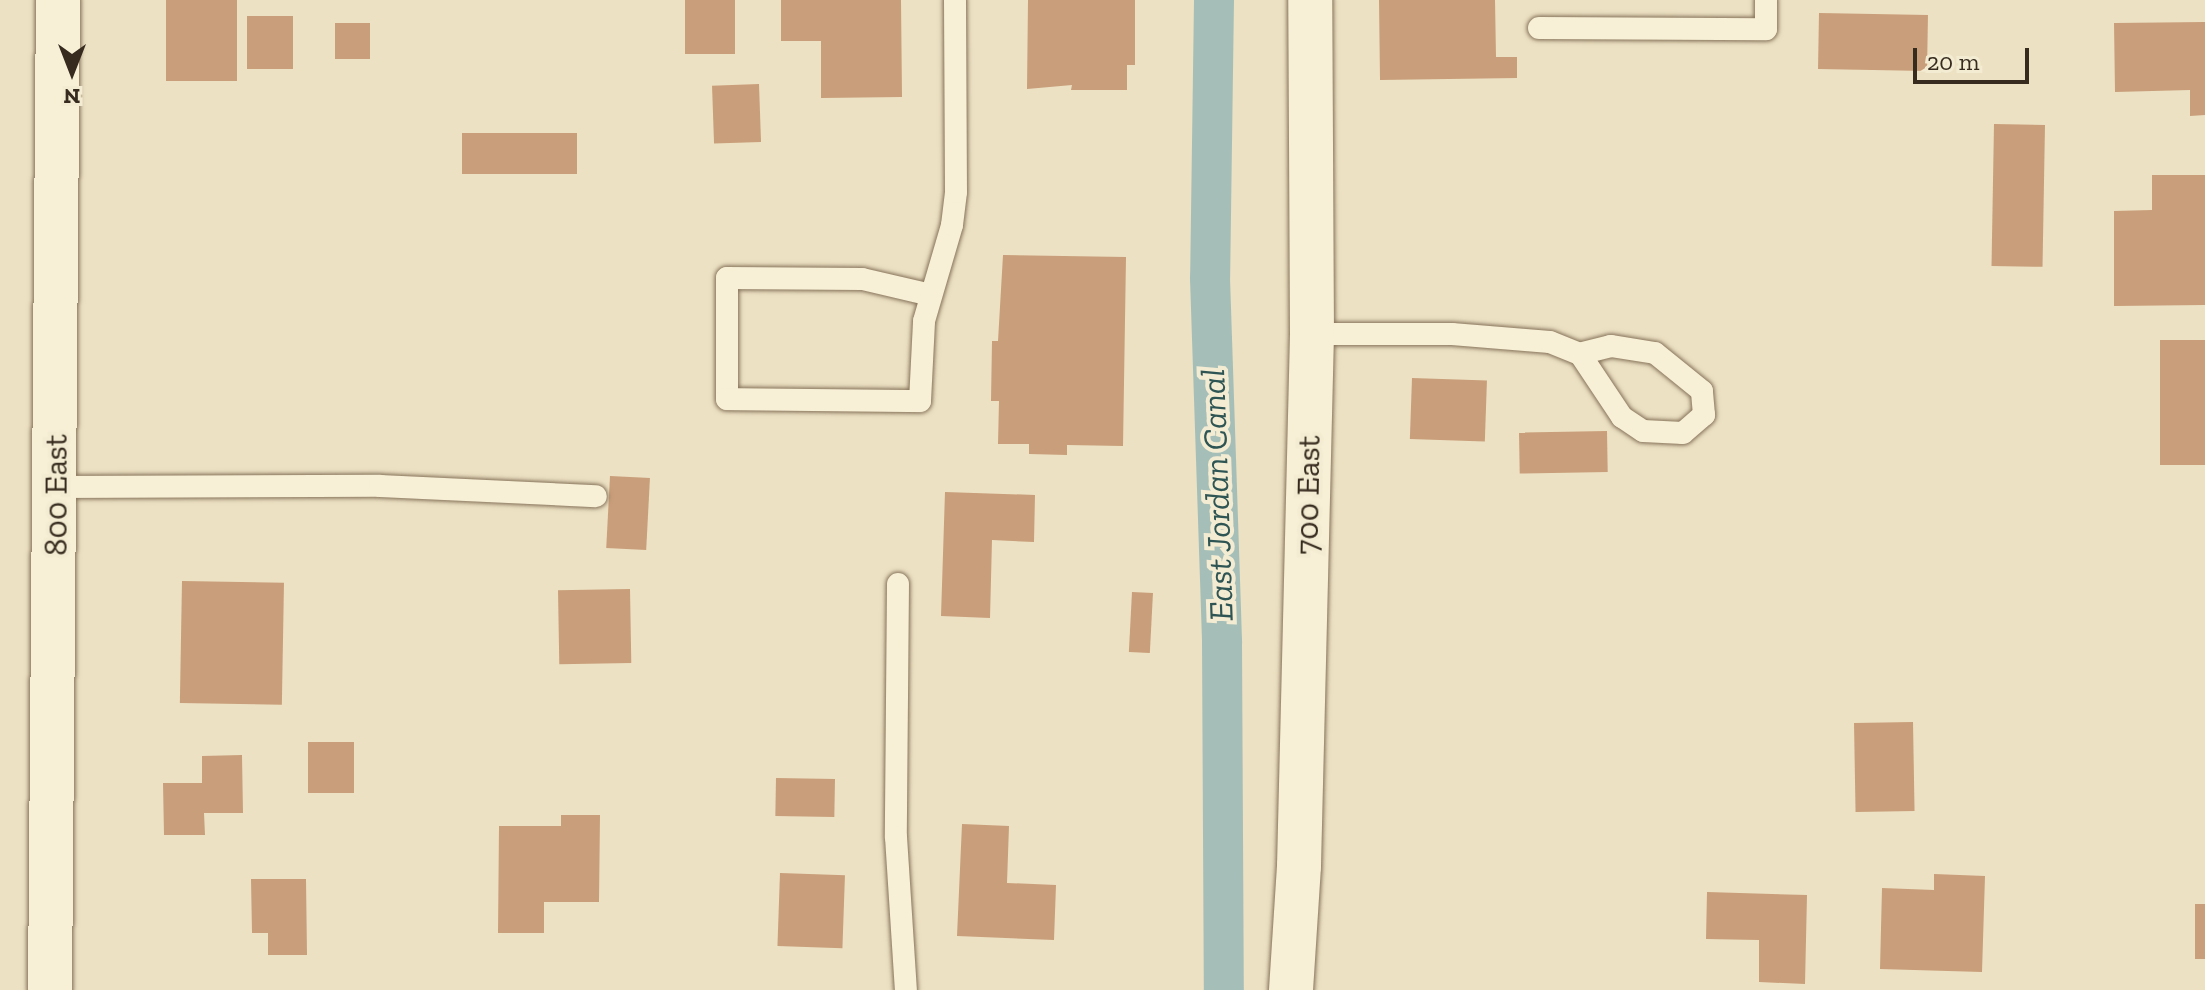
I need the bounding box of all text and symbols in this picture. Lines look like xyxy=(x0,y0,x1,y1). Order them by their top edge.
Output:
north arrow xyxy=(32,32,112,112)
scale bar xyxy=(1917,32,2033,82)
text: 20 m xyxy=(1927,47,1979,76)
text: N xyxy=(64,83,80,110)
water label: East Jordan Canal xyxy=(1192,368,1242,622)
street label: 800 East xyxy=(37,434,75,556)
street label: 700 East xyxy=(1288,435,1328,555)

